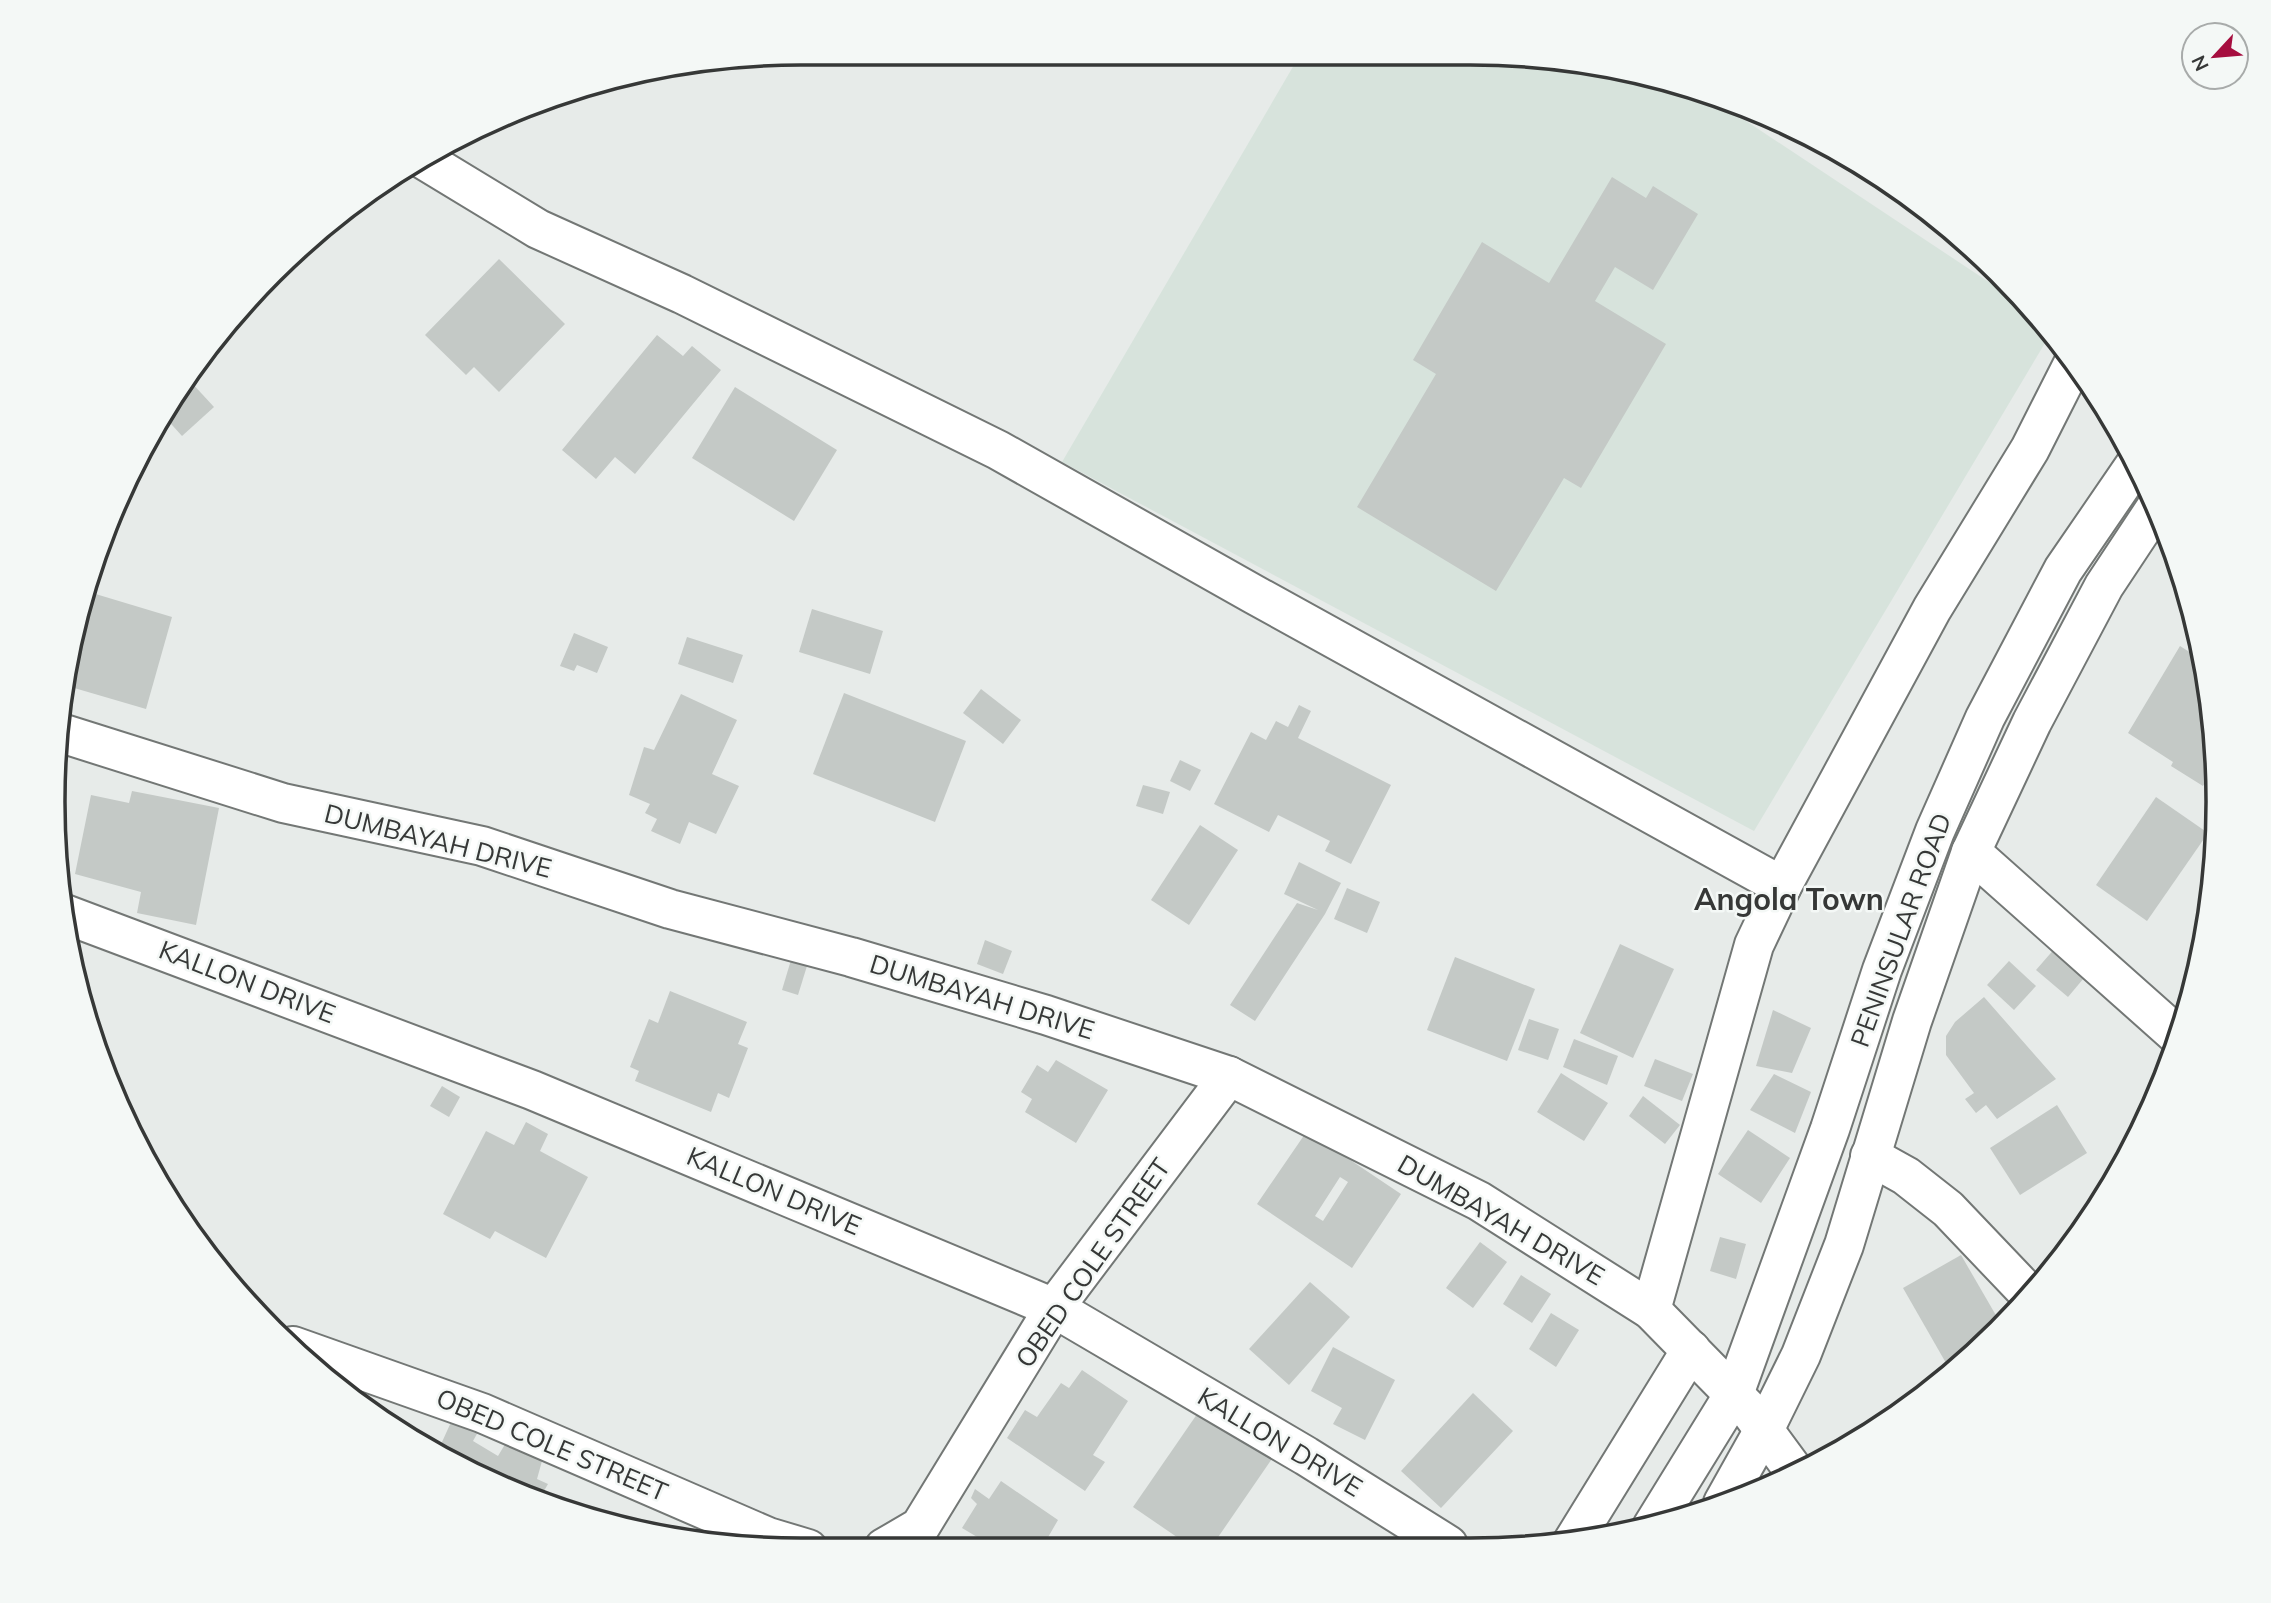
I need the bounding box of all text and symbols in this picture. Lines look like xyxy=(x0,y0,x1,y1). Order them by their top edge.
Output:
north arrow xyxy=(2180,21,2250,91)
text: N xyxy=(2186,52,2214,75)
street label: DUMBAYAH DRIVE xyxy=(321,796,555,885)
street label: PENINSULAR ROAD xyxy=(1843,808,1958,1051)
district label: Angola Town xyxy=(1694,880,1884,918)
street label: KALLON DRIVE xyxy=(154,933,340,1030)
street label: DUMBAYAH DRIVE xyxy=(866,947,1098,1046)
street label: KALLON DRIVE xyxy=(682,1139,866,1242)
street label: DUMBAYAH DRIVE xyxy=(1392,1147,1610,1292)
street label: OBED COLE STREET xyxy=(1008,1151,1177,1374)
street label: KALLON DRIVE xyxy=(1192,1379,1369,1504)
street label: OBED COLE STREET xyxy=(431,1381,673,1508)

